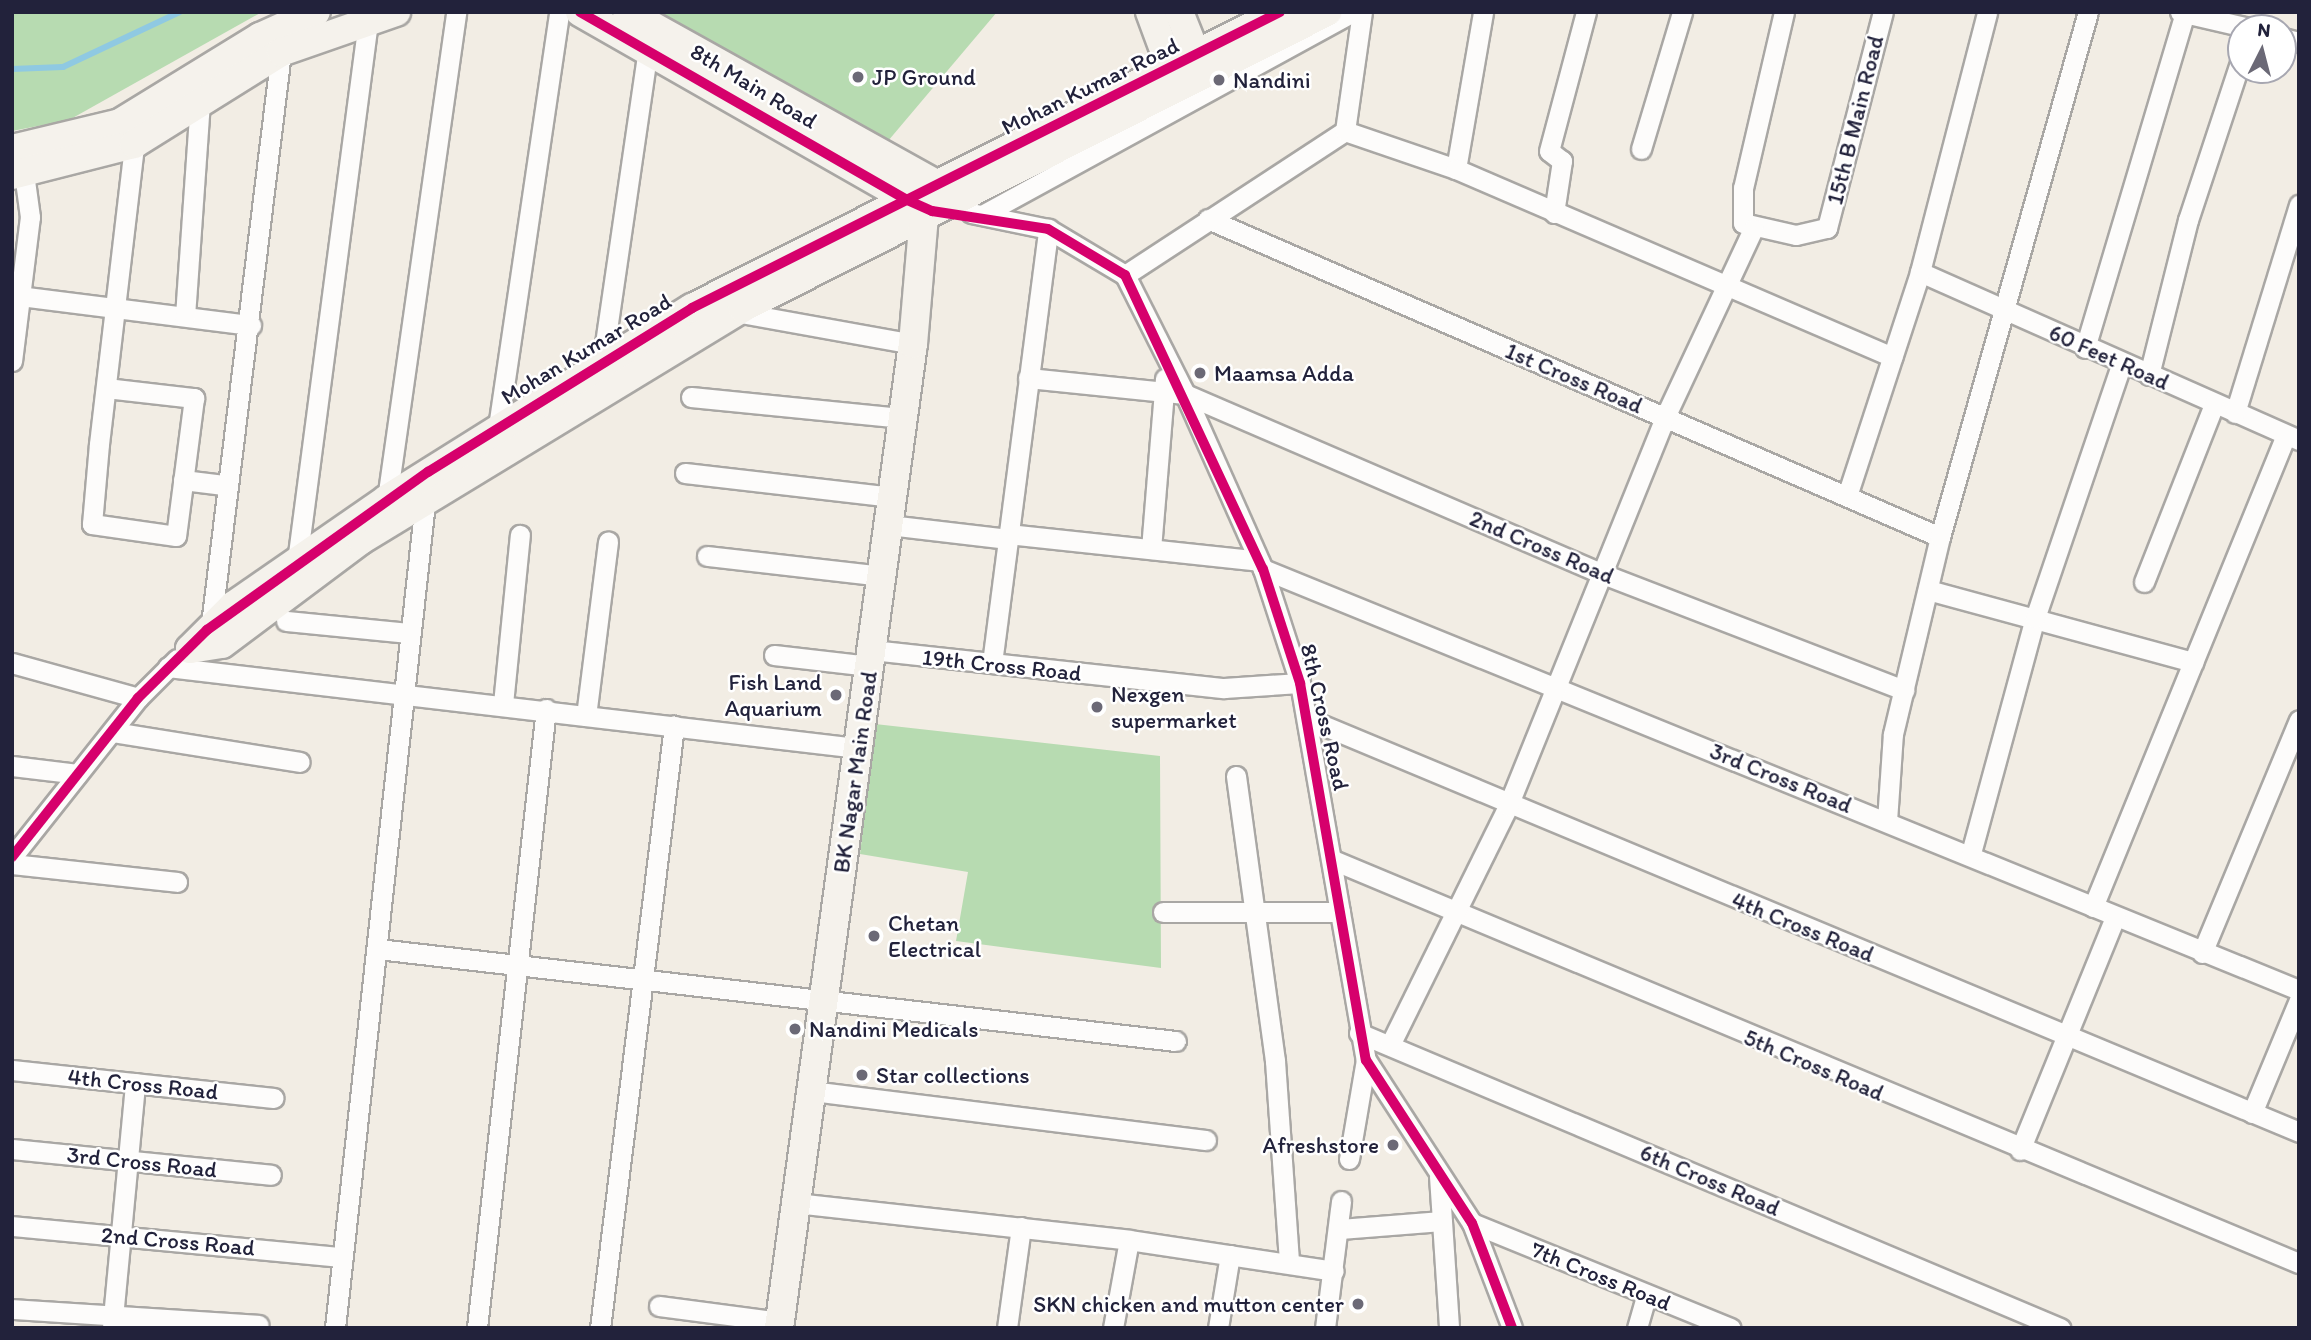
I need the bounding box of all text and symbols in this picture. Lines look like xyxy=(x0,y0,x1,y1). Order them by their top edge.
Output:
north arrow xyxy=(2227,14,2297,84)
text: N xyxy=(2256,17,2272,42)
street label: Mohan Kumar Road xyxy=(998,31,1182,141)
street label: 15th B Main Road xyxy=(1821,33,1889,207)
street label: 8th Main Road xyxy=(686,38,822,134)
place label: JP Ground xyxy=(872,63,976,91)
place label: Nandini xyxy=(1233,66,1311,94)
marker: JP Ground xyxy=(850,69,866,85)
marker: Nandini xyxy=(1211,72,1227,88)
street label: Mohan Kumar Road xyxy=(497,288,675,410)
street label: 60 Feet Road xyxy=(2045,318,2173,396)
street label: 1st Cross Road xyxy=(1502,337,1646,419)
place label: Maamsa Adda xyxy=(1214,359,1354,387)
marker: Maamsa Adda xyxy=(1192,365,1208,381)
street label: 2nd Cross Road xyxy=(1466,504,1618,590)
street label: 8th Cross Road xyxy=(1295,641,1355,793)
street label: 19th Cross Road xyxy=(921,643,1083,687)
place label: Fish Land Aquarium xyxy=(725,668,822,722)
street label: BK Nagar Main Road xyxy=(827,670,883,874)
place label: Nexgen supermarket xyxy=(1111,680,1237,734)
marker: Fish Land Aquarium xyxy=(828,687,844,703)
marker: Nexgen supermarket xyxy=(1089,699,1105,715)
street label: 3rd Cross Road xyxy=(1706,737,1856,819)
street label: 4th Cross Road xyxy=(1728,886,1878,968)
place label: Chetan Electrical xyxy=(888,909,981,963)
marker: Chetan Electrical xyxy=(866,928,882,944)
place label: Nandini Medicals xyxy=(809,1015,979,1043)
marker: Nandini Medicals xyxy=(787,1021,803,1037)
street label: 5th Cross Road xyxy=(1740,1023,1888,1107)
place label: Star collections xyxy=(876,1061,1030,1089)
street label: 4th Cross Road xyxy=(67,1062,219,1106)
marker: Star collections xyxy=(854,1067,870,1083)
place label: Afreshstore xyxy=(1262,1131,1379,1159)
marker: Afreshstore xyxy=(1385,1137,1401,1153)
street label: 6th Cross Road xyxy=(1636,1138,1784,1222)
street label: 3rd Cross Road xyxy=(66,1140,218,1184)
street label: 2nd Cross Road xyxy=(100,1221,256,1261)
street label: 7th Cross Road xyxy=(1527,1236,1675,1316)
place label: SKN chicken and mutton center xyxy=(1034,1290,1344,1318)
marker: SKN chicken and mutton center xyxy=(1350,1296,1366,1312)

